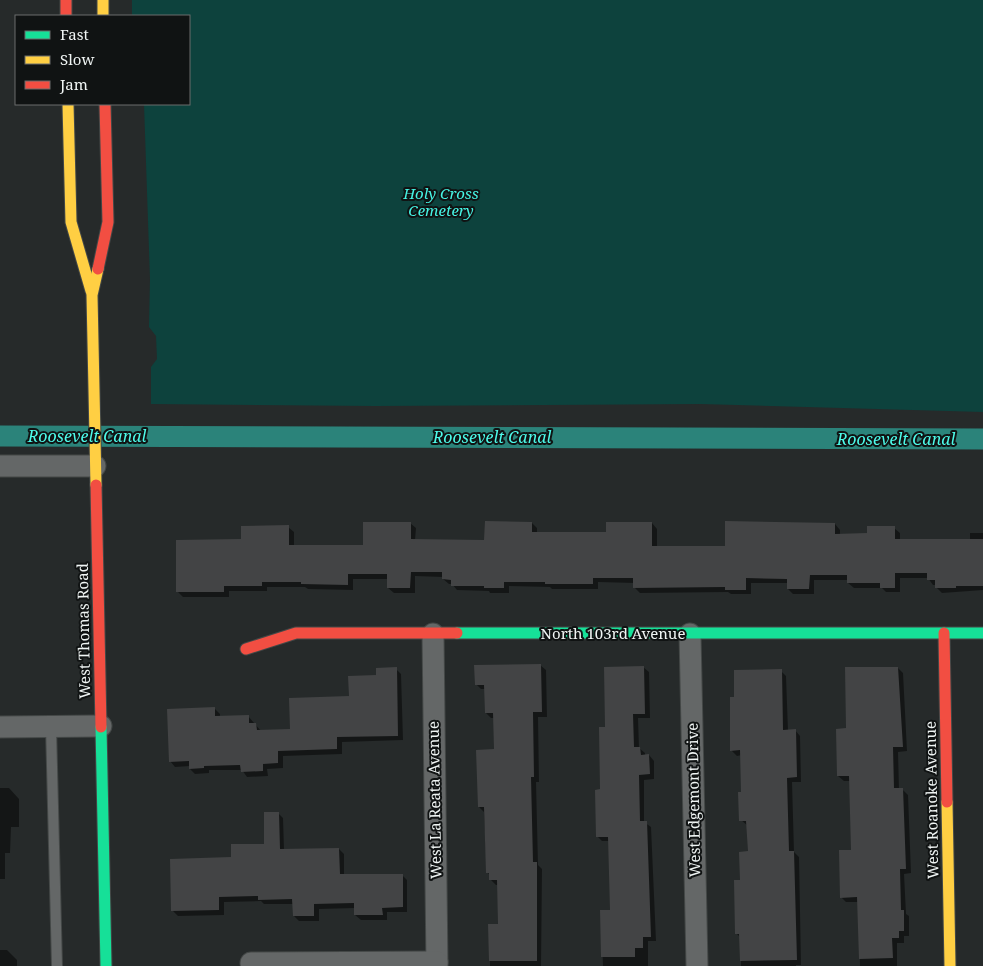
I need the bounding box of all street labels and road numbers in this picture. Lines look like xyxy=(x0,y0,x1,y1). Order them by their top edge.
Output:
street label: West Thomas Road xyxy=(72,563,94,699)
street label: North 103rd Avenue xyxy=(541,623,685,643)
street label: West La Reata Avenue xyxy=(423,721,445,879)
street label: West Roanoke Avenue xyxy=(920,721,942,879)
street label: West Edgemont Drive xyxy=(682,723,704,877)

